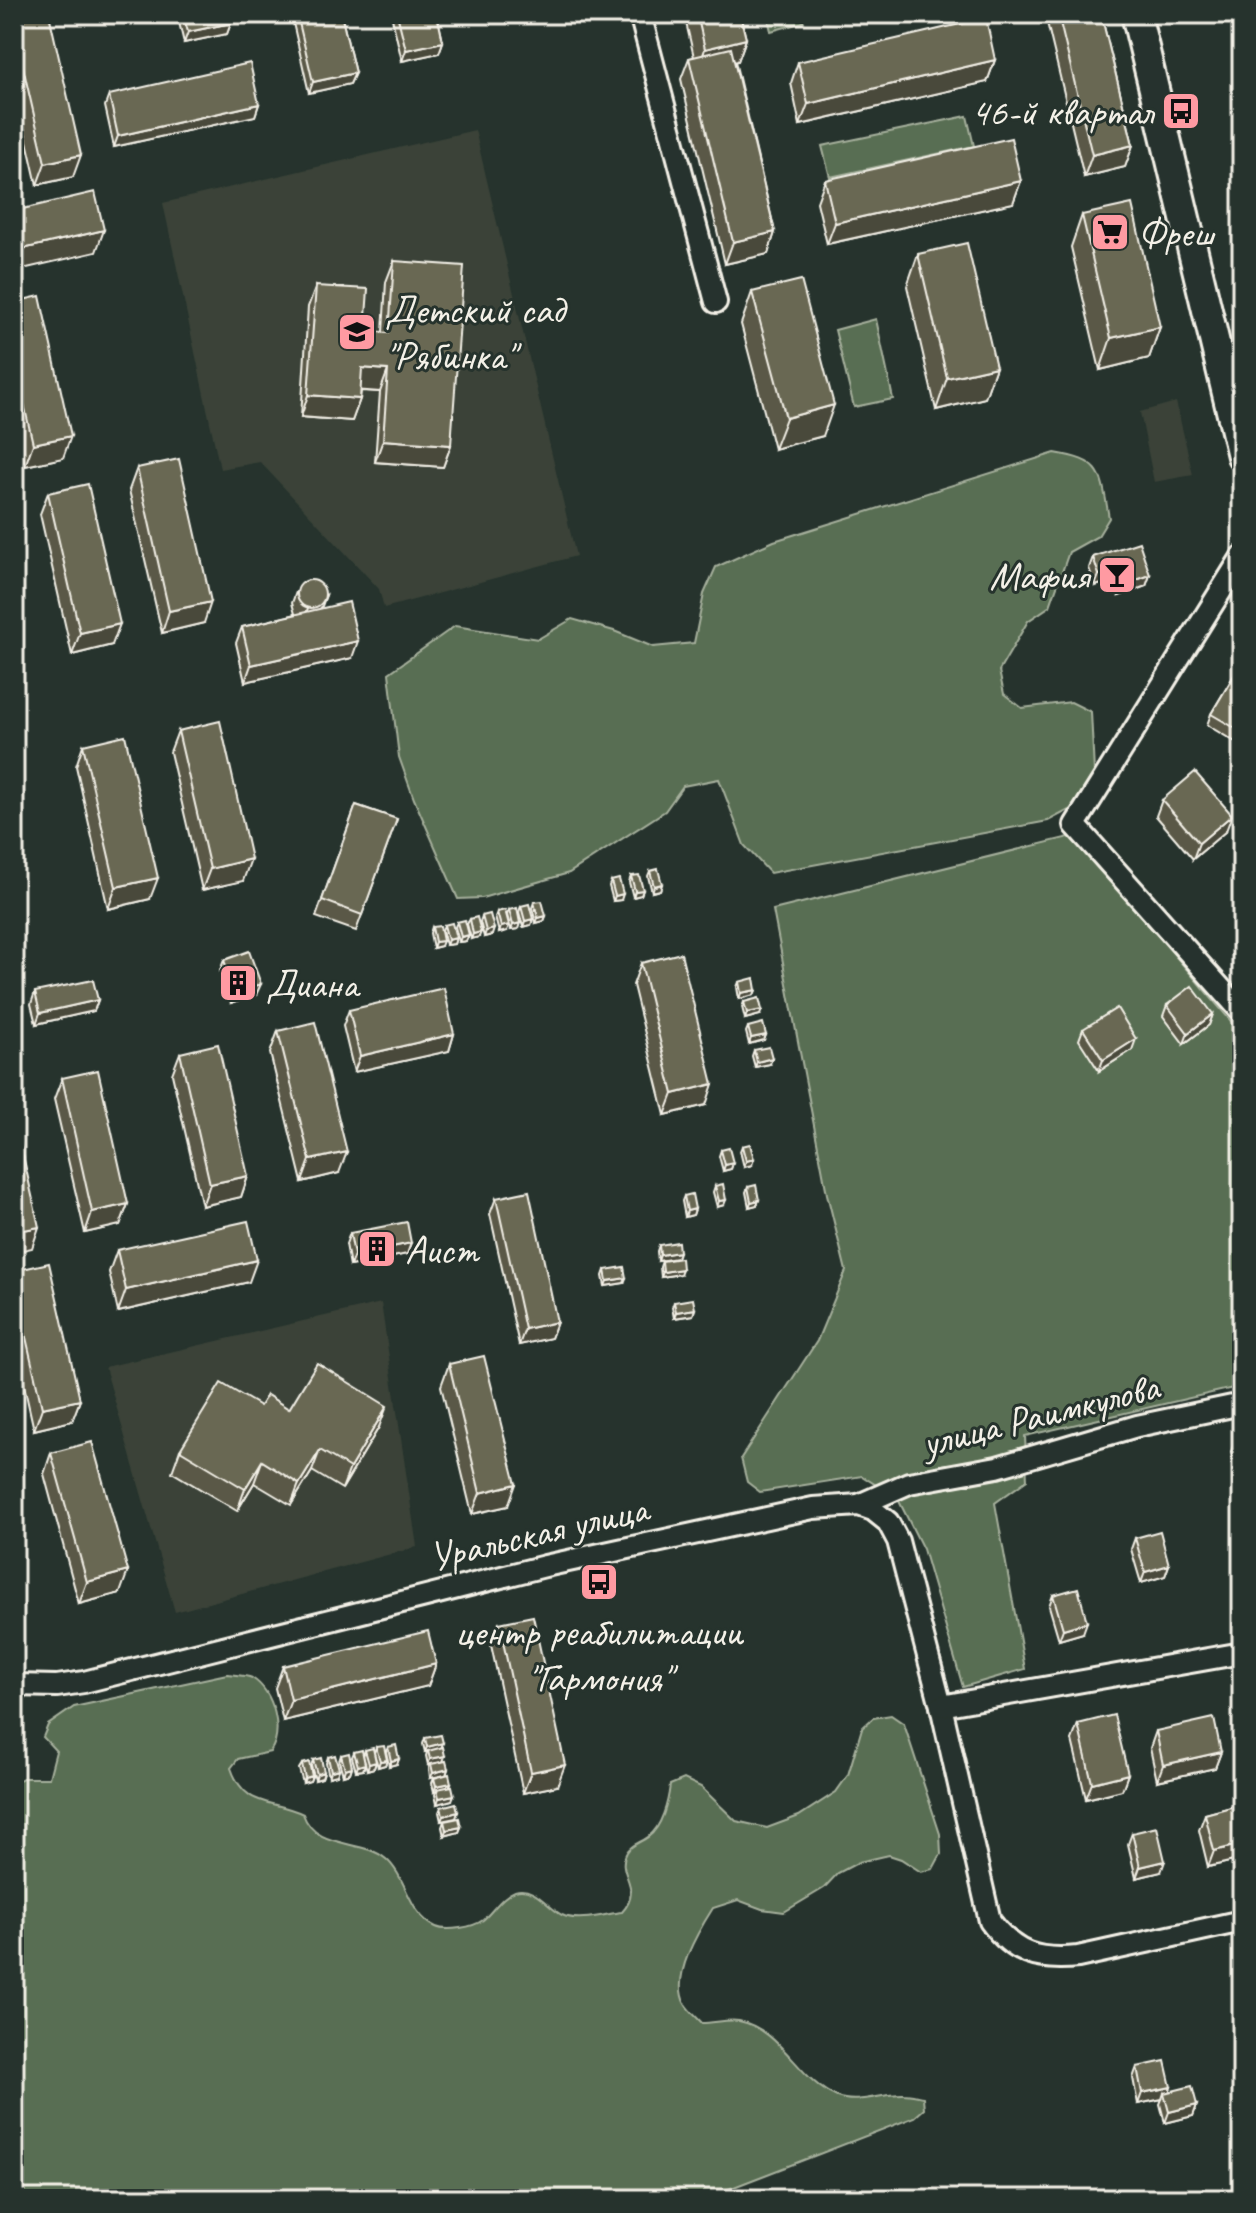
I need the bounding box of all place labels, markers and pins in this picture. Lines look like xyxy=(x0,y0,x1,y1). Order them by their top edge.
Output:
place label: 46-й квартал xyxy=(970,87,1156,137)
bus stop icon: 46-й квартал xyxy=(1160,90,1202,132)
place label: Фреш xyxy=(1138,208,1216,258)
supermarket icon: Фреш xyxy=(1089,211,1131,253)
place label: Детский сад "Рябинка" xyxy=(385,285,568,381)
school or university icon: Детский сад "Рябинка" xyxy=(336,311,378,353)
place label: Мафия xyxy=(990,551,1092,601)
bar icon: Мафия xyxy=(1096,554,1138,596)
place label: Диана xyxy=(266,959,361,1009)
building icon: Диана xyxy=(217,962,259,1004)
place label: Аист xyxy=(405,1225,481,1275)
building icon: Аист xyxy=(356,1228,398,1270)
bus stop icon: центр реабилитации "Гармония" xyxy=(578,1561,620,1603)
place label: центр реабилитации "Гармония" xyxy=(456,1607,744,1703)

